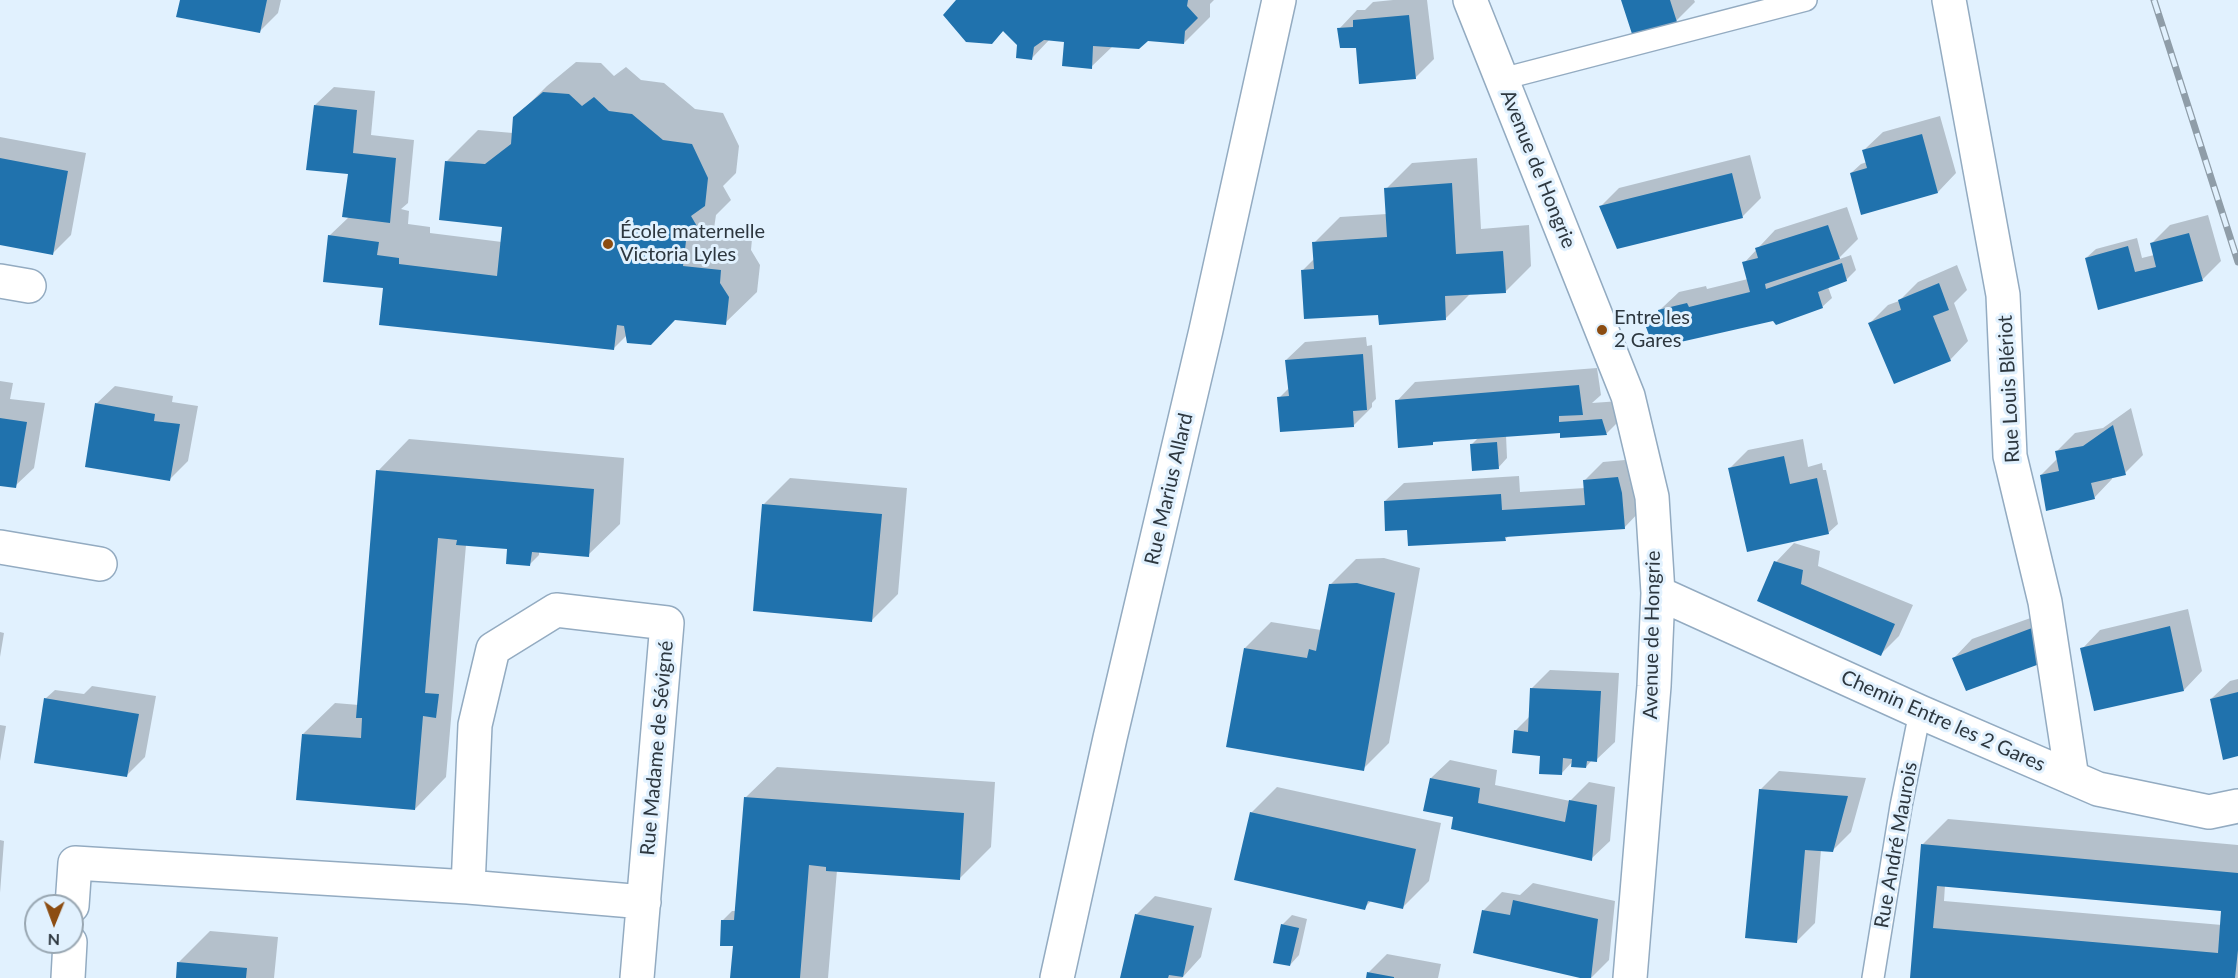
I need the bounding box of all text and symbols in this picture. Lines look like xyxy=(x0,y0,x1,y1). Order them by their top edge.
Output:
street label: Avenue de Hongrie xyxy=(1495,86,1581,252)
place label: École maternelle Victoria Lyles xyxy=(620,220,765,267)
marker: École maternelle Victoria Lyles xyxy=(601,237,615,251)
place label: Entre les 2 Gares xyxy=(1614,306,1690,353)
street label: Rue Louis Blériot xyxy=(1993,314,2025,464)
marker: Entre les 2 Gares xyxy=(1595,323,1609,337)
street label: Rue Marius Allard xyxy=(1140,411,1198,567)
street label: Avenue de Hongrie xyxy=(1639,550,1665,720)
street label: Rue Madame de Sévigné xyxy=(636,640,678,856)
street label: Chemin Entre les 2 Gares xyxy=(1837,665,2049,777)
street label: Rue André Maurois xyxy=(1870,760,1922,930)
north arrow xyxy=(24,894,84,954)
text: N xyxy=(47,931,60,950)

